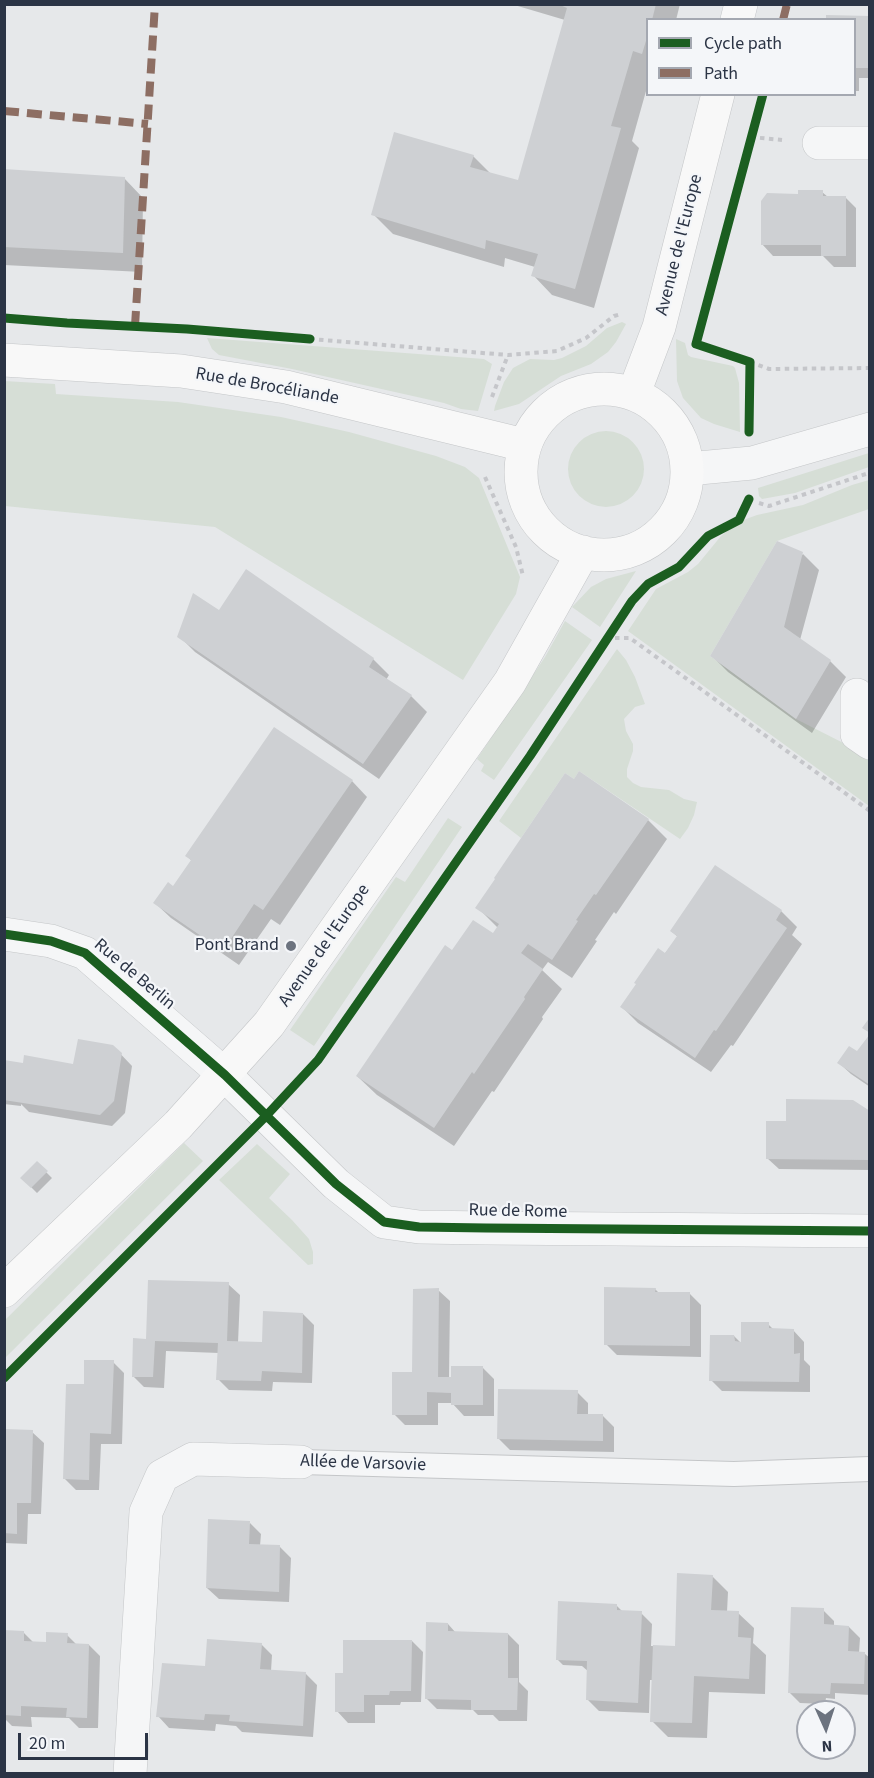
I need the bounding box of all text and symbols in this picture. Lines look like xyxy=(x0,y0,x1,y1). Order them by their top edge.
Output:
legend xyxy=(646,18,856,96)
text: Cycle path xyxy=(704,31,782,56)
text: Path xyxy=(704,61,738,86)
street label: Avenue de l'Europe xyxy=(652,172,708,318)
street label: Rue de Brocéliande xyxy=(194,364,340,410)
street label: Avenue de l'Europe xyxy=(275,881,375,1011)
street label: Rue de Berlin xyxy=(89,935,179,1015)
place label: Pont Brand xyxy=(195,935,279,957)
marker: Pont Brand xyxy=(284,939,298,953)
street label: Rue de Rome xyxy=(468,1200,568,1224)
street label: Allée de Varsovie xyxy=(300,1451,426,1477)
north arrow xyxy=(796,1700,856,1760)
scale bar xyxy=(21,1721,152,1759)
text: 20 m xyxy=(29,1731,65,1756)
text: N xyxy=(821,1735,833,1757)

